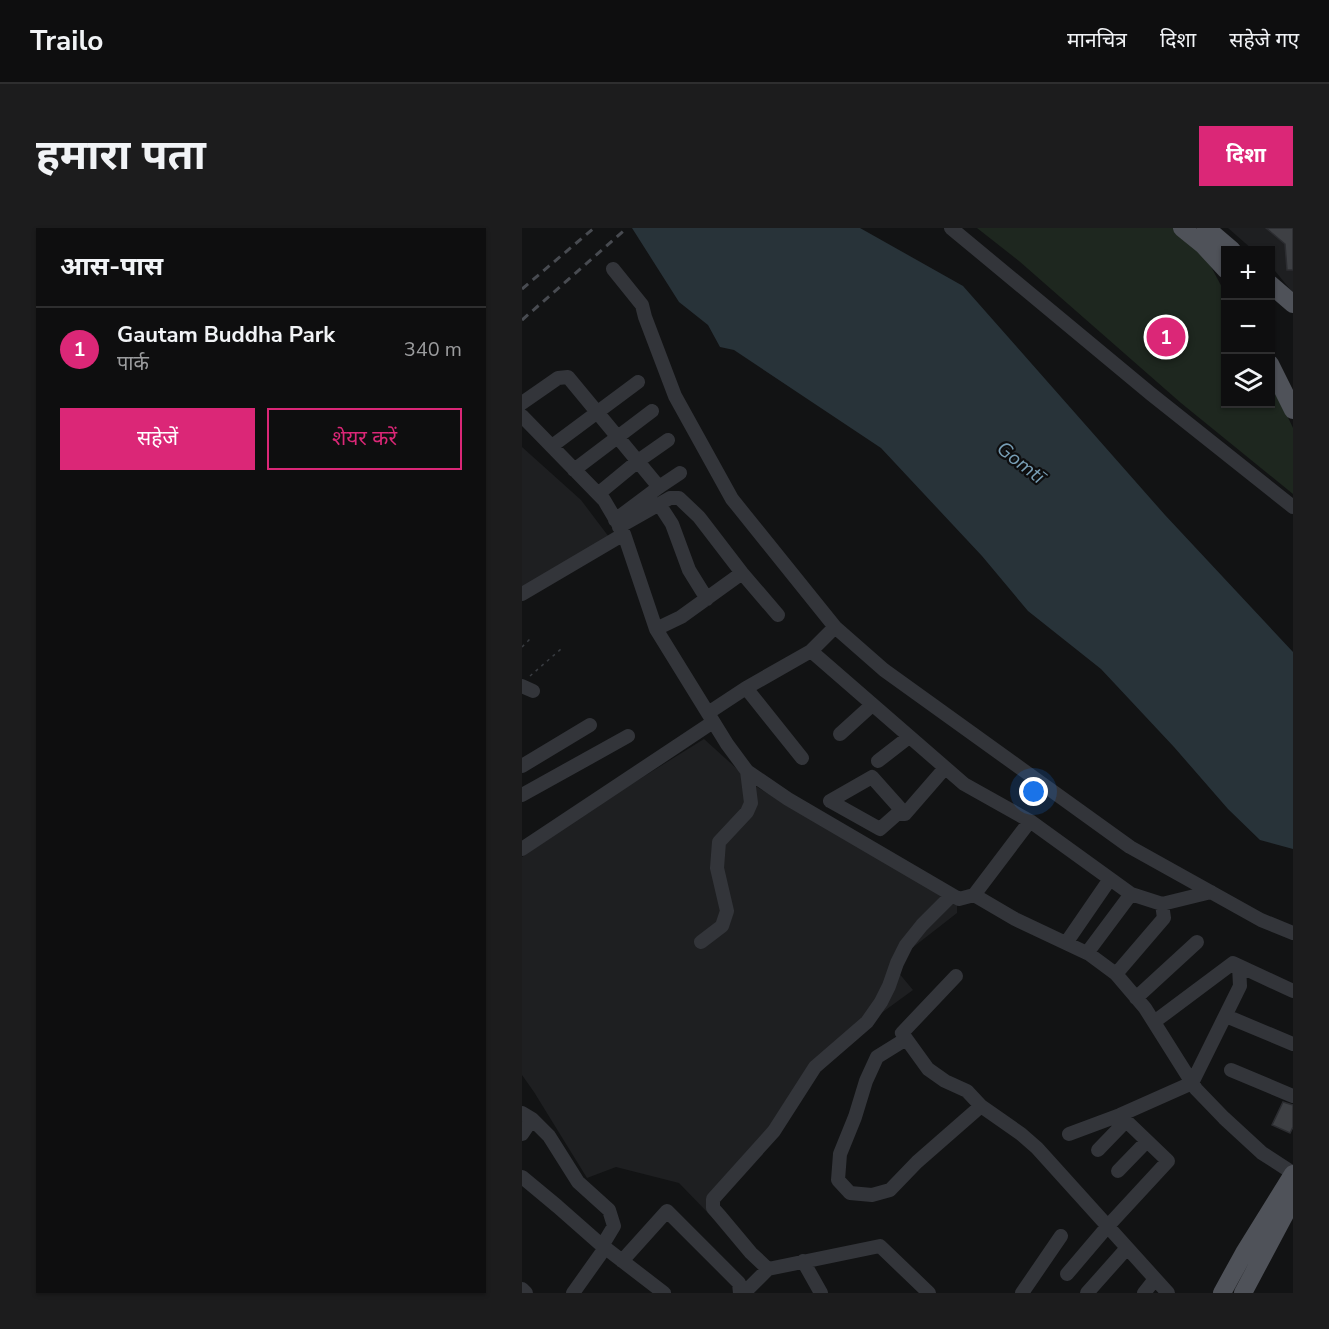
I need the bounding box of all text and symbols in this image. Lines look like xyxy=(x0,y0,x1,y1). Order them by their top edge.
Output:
text: Trailo xyxy=(30,22,103,60)
text: मानचित्र xyxy=(1067,26,1127,54)
text: दिशा xyxy=(1160,26,1196,54)
text: सहेजे गए xyxy=(1229,26,1299,54)
button: दिशा xyxy=(1199,126,1293,186)
text: हमारा पता xyxy=(36,127,206,184)
map controls xyxy=(1221,246,1275,408)
button: + xyxy=(1221,246,1275,300)
text: आस-पास xyxy=(60,249,163,284)
button: − xyxy=(1221,300,1275,354)
pin: 1 xyxy=(1146,314,1186,360)
text: Gautam Buddha Park xyxy=(117,320,335,350)
text: 1 xyxy=(74,336,86,363)
text: 340 m xyxy=(404,336,462,363)
text: पार्क xyxy=(117,350,149,377)
button: layers xyxy=(1221,354,1275,408)
button: सहेजें xyxy=(60,408,255,470)
button: शेयर करें xyxy=(267,408,462,470)
water label: Gomtī xyxy=(991,435,1052,491)
your location xyxy=(1019,777,1048,806)

